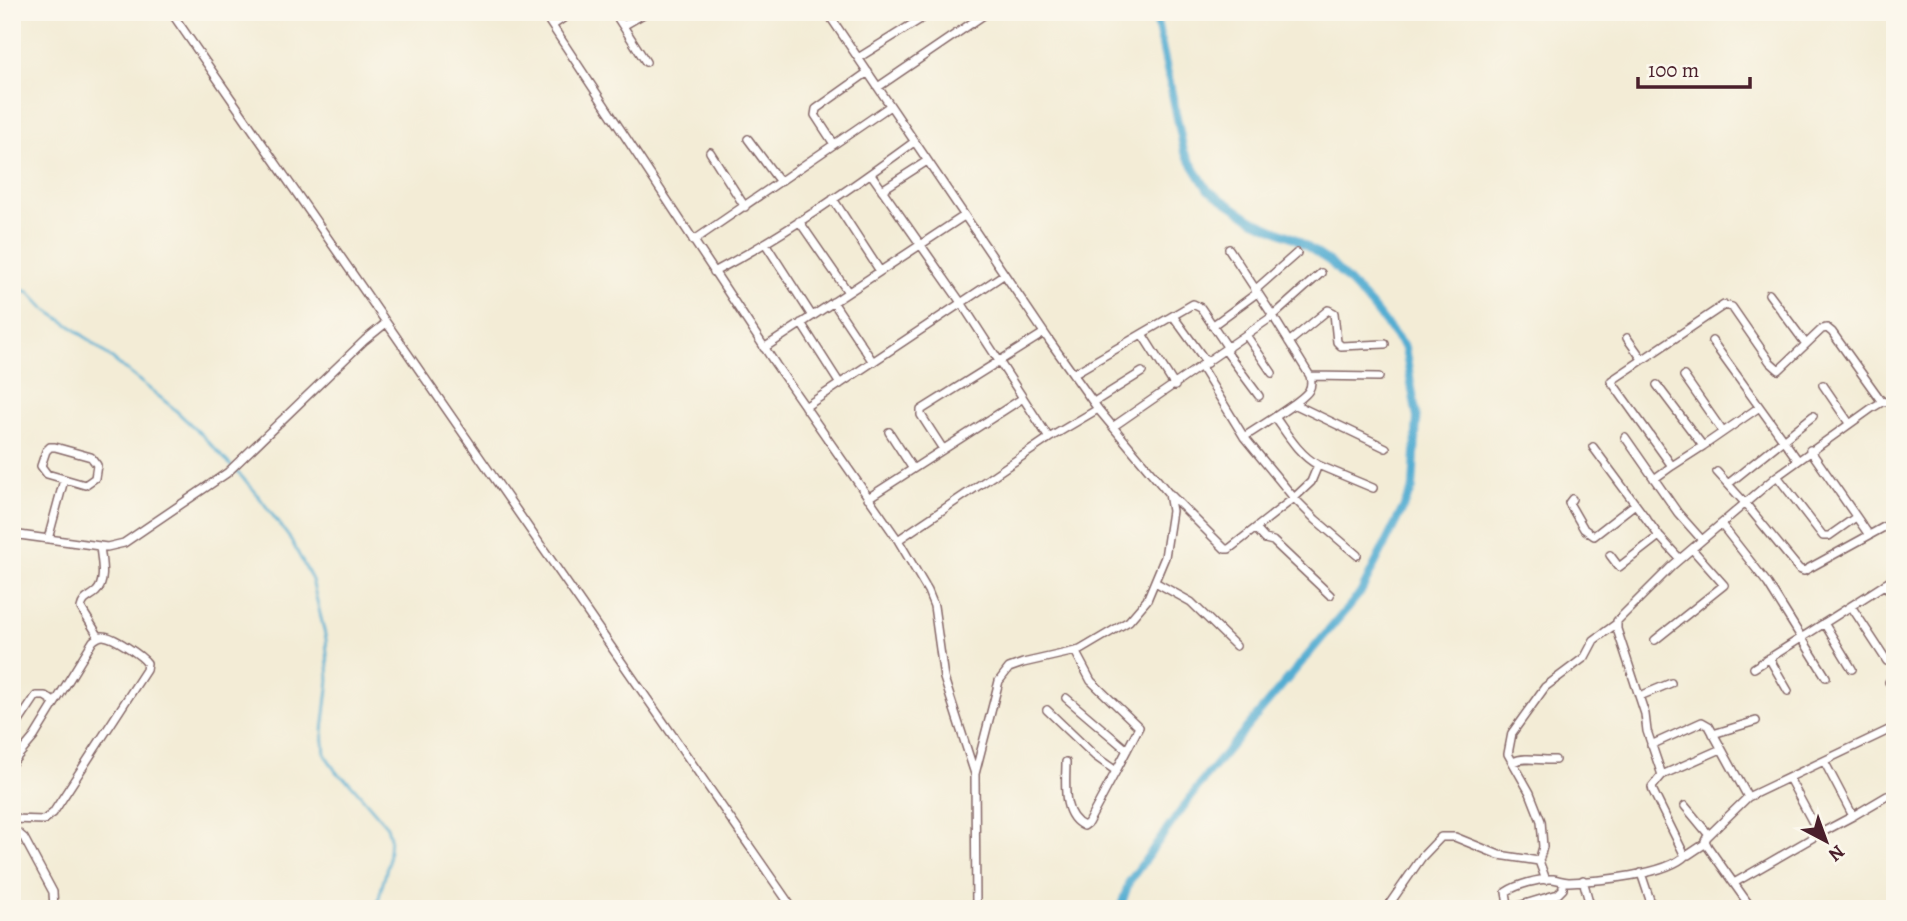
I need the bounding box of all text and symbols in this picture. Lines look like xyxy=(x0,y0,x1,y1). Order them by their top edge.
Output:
scale bar xyxy=(1638,46,1750,90)
text: 100 m xyxy=(1648,56,1699,84)
north arrow xyxy=(1792,806,1862,876)
text: N xyxy=(1823,839,1850,868)

